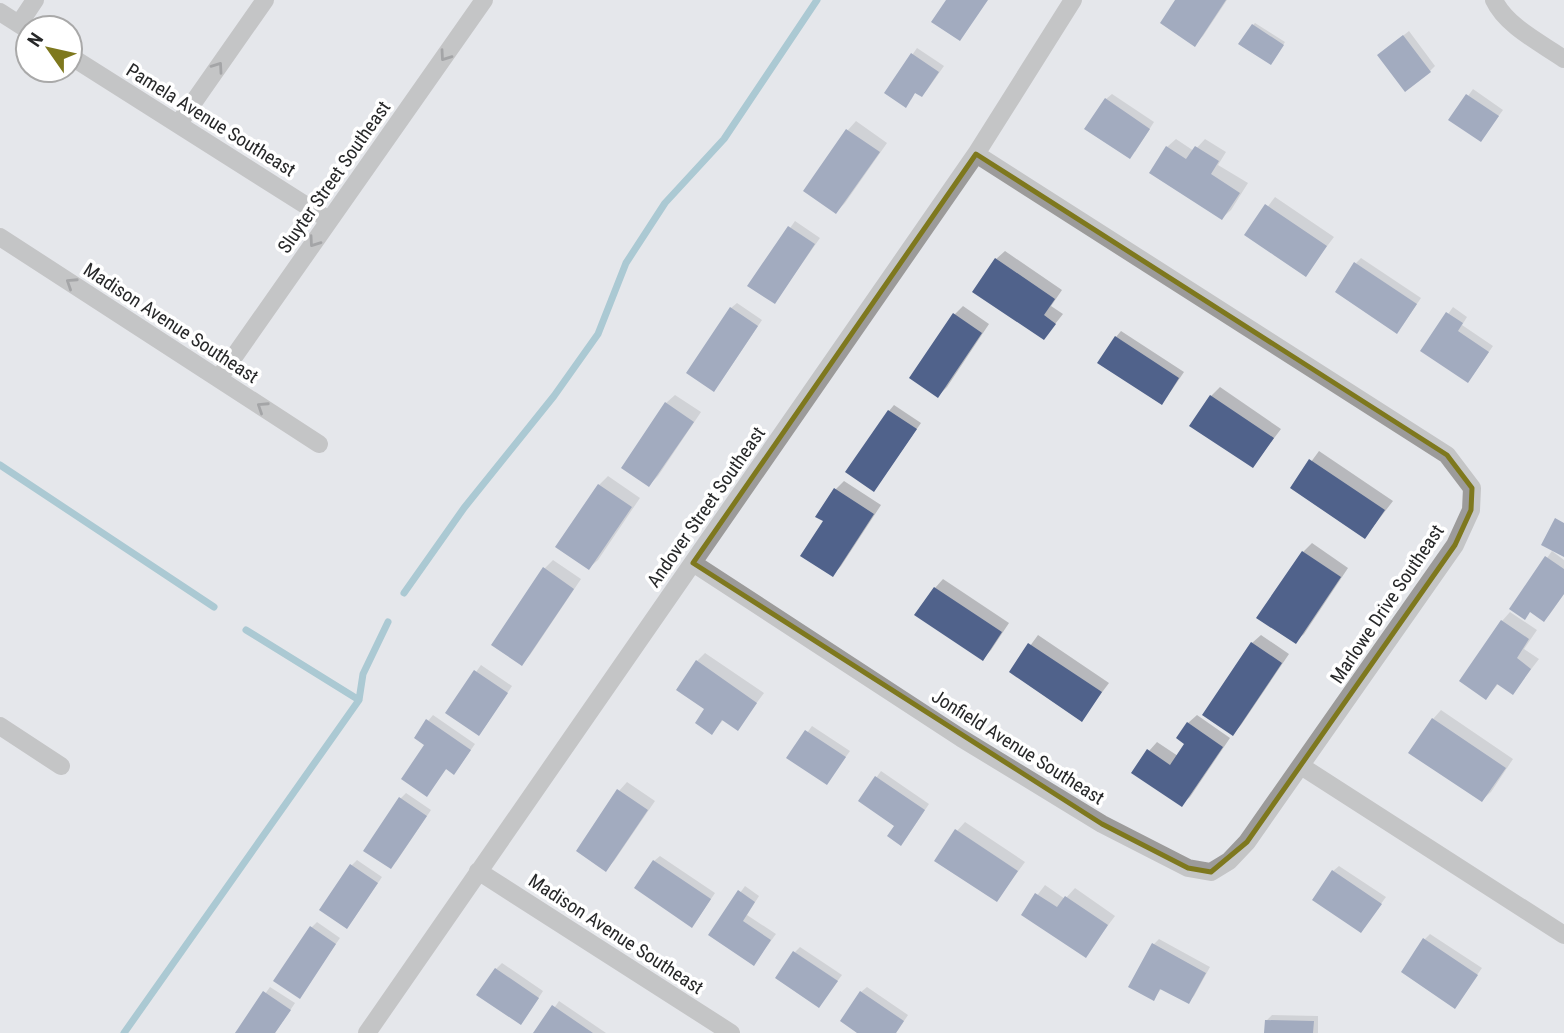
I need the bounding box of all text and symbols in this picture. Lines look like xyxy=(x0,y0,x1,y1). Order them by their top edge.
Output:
north arrow xyxy=(14,14,84,84)
text: N xyxy=(23,29,48,51)
one-way arrow xyxy=(441,48,453,61)
street label: Pamela Avenue Southeast xyxy=(122,59,300,181)
one-way arrow xyxy=(210,62,222,75)
street label: Sluyter Street Southeast xyxy=(273,96,395,258)
one-way arrow xyxy=(310,234,322,247)
street label: Madison Avenue Southeast xyxy=(79,258,263,388)
one-way arrow xyxy=(66,279,79,292)
one-way arrow xyxy=(257,402,270,415)
street label: Andover Street Southeast xyxy=(642,422,770,592)
street label: Marlowe Drive Southeast xyxy=(1325,520,1449,688)
street label: Jonfield Avenue Southeast xyxy=(928,685,1108,809)
street label: Madison Avenue Southeast xyxy=(524,869,708,999)

